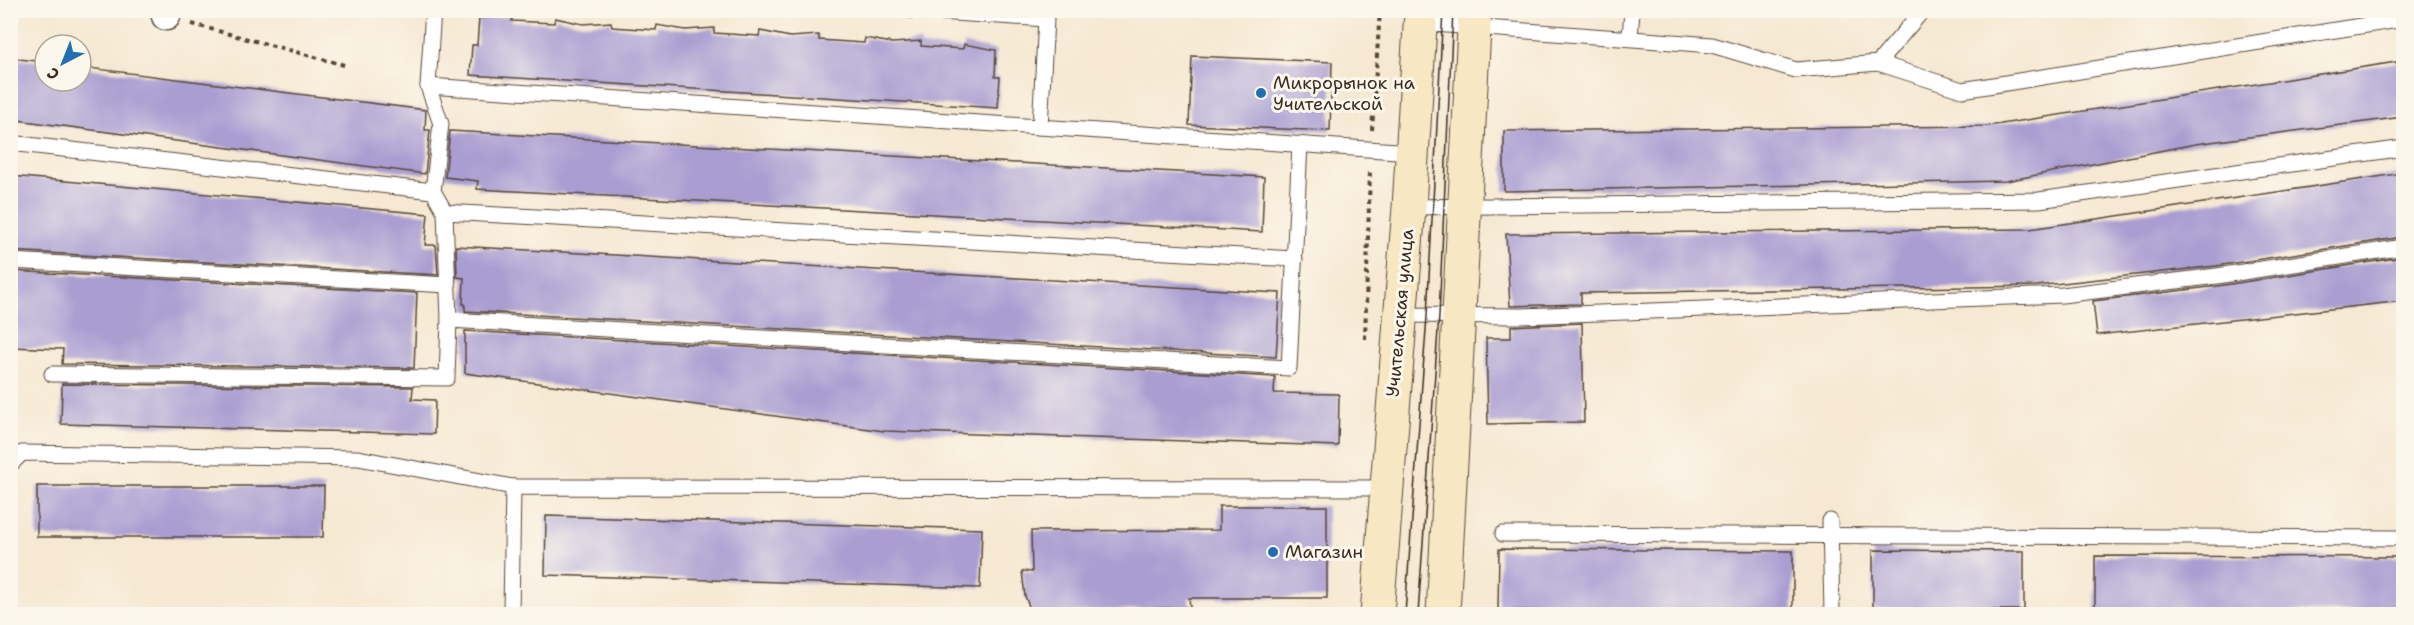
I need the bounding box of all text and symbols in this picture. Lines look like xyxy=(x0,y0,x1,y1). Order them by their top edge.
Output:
north arrow xyxy=(33,33,93,93)
text: С xyxy=(42,63,64,85)
place label: Микрорынок на Учительской xyxy=(1273,71,1415,116)
marker: Микрорынок на Учительской xyxy=(1254,86,1268,100)
street label: Учительская улица xyxy=(1381,228,1419,398)
place label: Магазин xyxy=(1285,540,1363,564)
marker: Магазин xyxy=(1266,545,1280,559)

